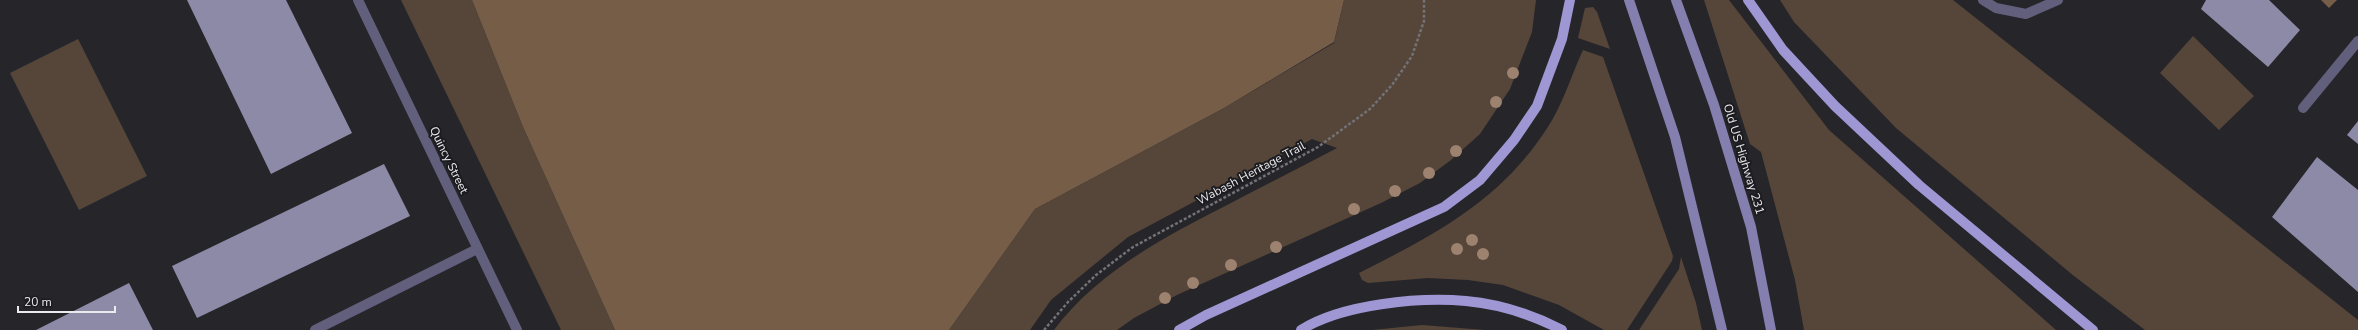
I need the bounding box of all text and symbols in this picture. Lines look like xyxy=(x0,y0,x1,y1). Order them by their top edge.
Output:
street label: Old US Highway 231 xyxy=(1720,102,1768,216)
street label: Quincy Street xyxy=(426,124,473,197)
street label: Wabash Heritage Trail xyxy=(1194,137,1308,208)
scale bar xyxy=(18,288,115,314)
text: 20 m xyxy=(24,294,52,310)

